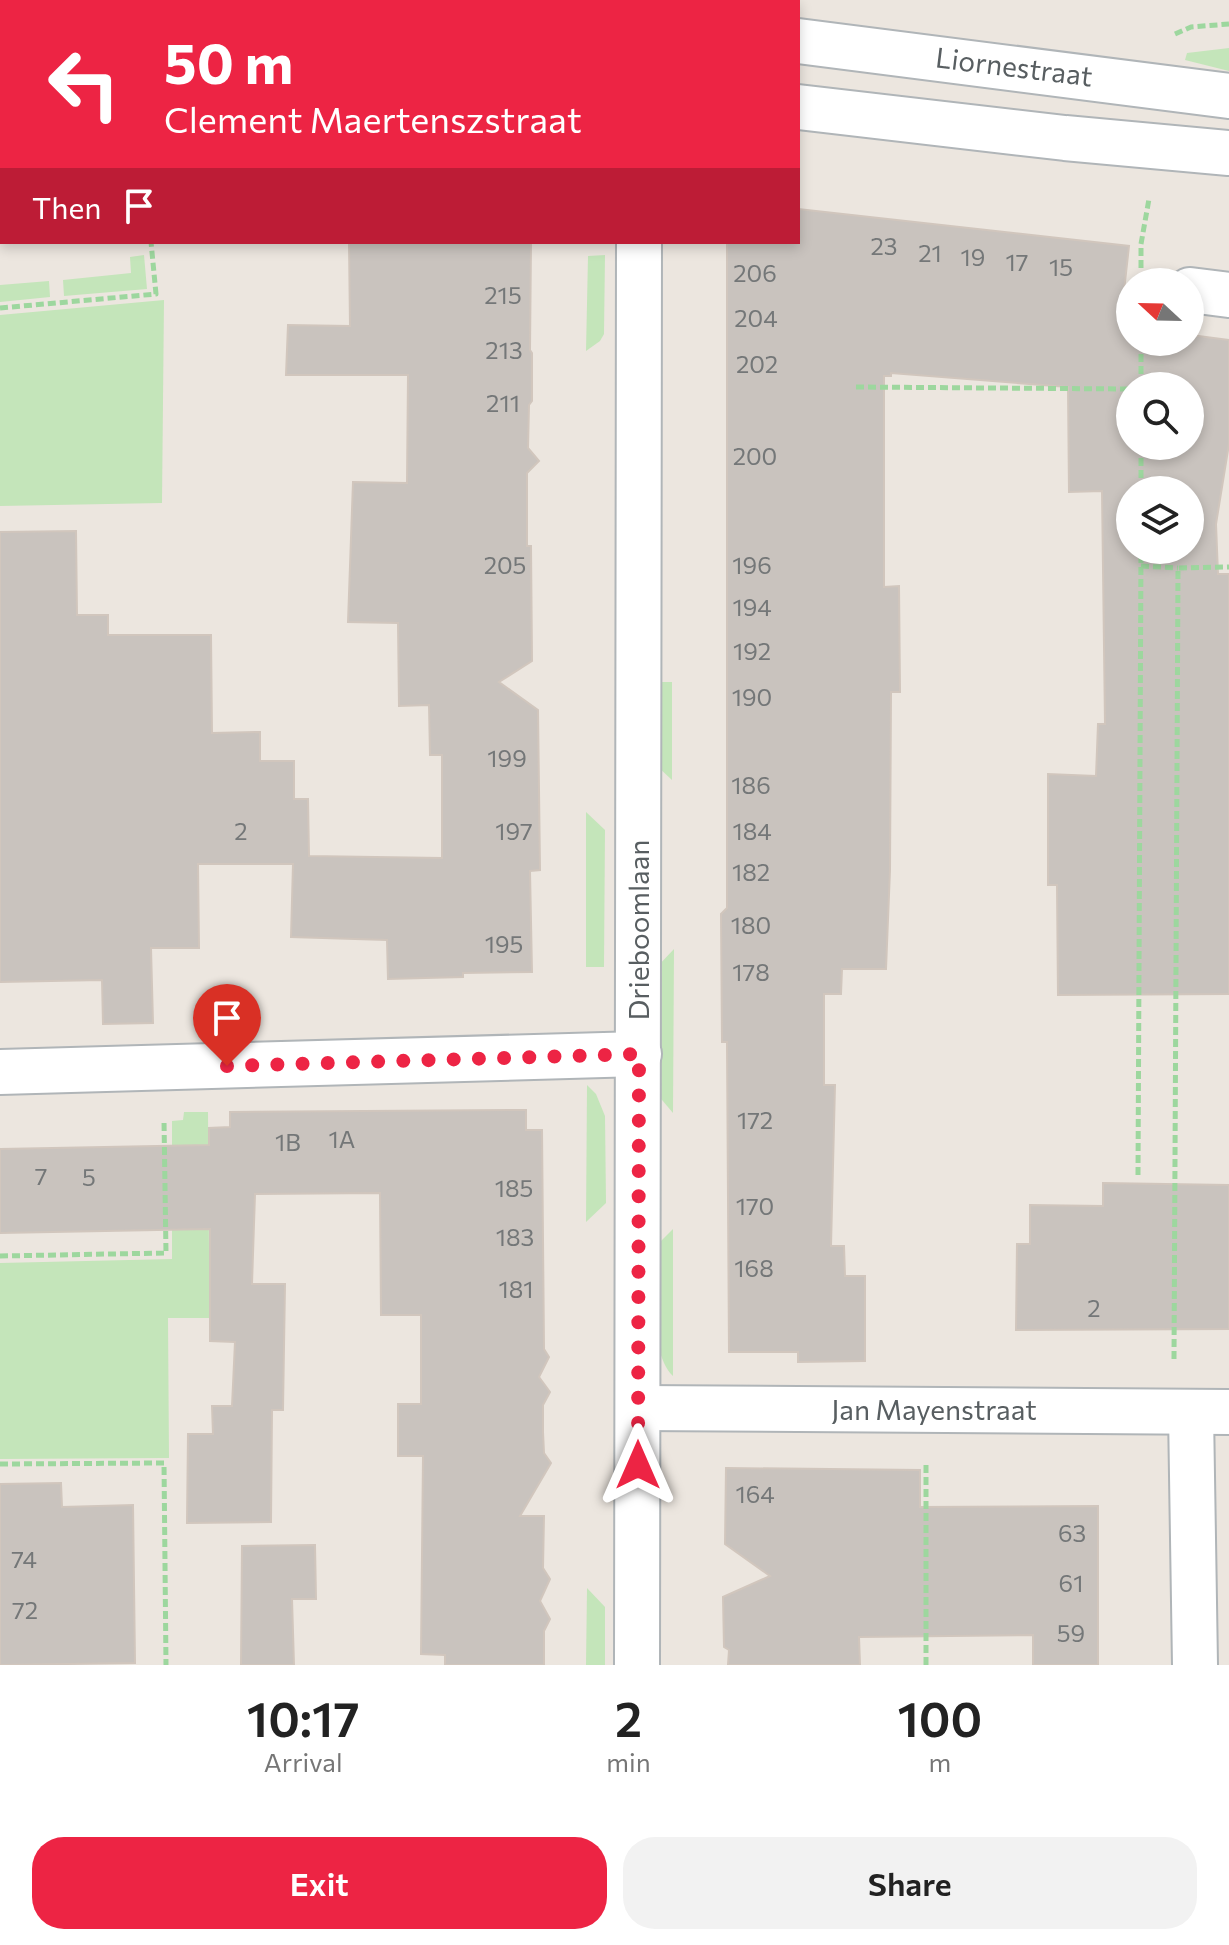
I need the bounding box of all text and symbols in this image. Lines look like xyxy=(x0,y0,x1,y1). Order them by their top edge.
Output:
text: 50 m xyxy=(164,27,293,96)
icon: left xyxy=(32,32,136,136)
street label: Liornestraat xyxy=(934,40,1094,92)
text: Clement Maertenszstraat xyxy=(164,96,582,140)
icon: arrive xyxy=(117,184,161,228)
text: Then xyxy=(32,188,101,225)
house number: 23 xyxy=(870,231,898,260)
house number: 21 xyxy=(918,238,942,267)
house number: 19 xyxy=(961,242,985,271)
house number: 17 xyxy=(1006,247,1028,276)
house number: 15 xyxy=(1049,252,1073,281)
house number: 206 xyxy=(733,258,777,287)
north arrow xyxy=(1116,268,1204,356)
map controls xyxy=(1116,268,1204,564)
house number: 215 xyxy=(484,280,522,309)
house number: 204 xyxy=(734,303,778,332)
house number: 213 xyxy=(485,335,523,364)
house number: 202 xyxy=(736,349,778,378)
button: search xyxy=(1116,372,1204,460)
house number: 211 xyxy=(486,388,520,417)
house number: 200 xyxy=(733,441,777,470)
button: layers xyxy=(1116,476,1204,564)
house number: 205 xyxy=(484,550,526,579)
house number: 196 xyxy=(732,550,772,579)
house number: 194 xyxy=(732,592,772,621)
house number: 192 xyxy=(733,636,771,665)
house number: 190 xyxy=(732,682,772,711)
house number: 199 xyxy=(487,743,527,772)
house number: 186 xyxy=(731,770,771,799)
house number: 2 xyxy=(234,816,248,845)
house number: 197 xyxy=(495,816,533,845)
house number: 184 xyxy=(732,816,772,845)
street label: Drieboomlaan xyxy=(621,840,655,1020)
house number: 182 xyxy=(732,857,770,886)
house number: 180 xyxy=(731,910,771,939)
house number: 195 xyxy=(485,929,523,958)
house number: 178 xyxy=(732,957,770,986)
pin xyxy=(193,984,261,1066)
icon: arrive xyxy=(205,996,249,1040)
house number: 172 xyxy=(737,1105,773,1134)
house number: 1A xyxy=(329,1124,355,1153)
house number: 1B xyxy=(275,1127,301,1156)
house number: 7 xyxy=(35,1161,47,1190)
house number: 5 xyxy=(82,1162,96,1191)
house number: 185 xyxy=(495,1173,533,1202)
house number: 170 xyxy=(736,1191,774,1220)
house number: 183 xyxy=(496,1222,534,1251)
house number: 168 xyxy=(734,1253,774,1282)
house number: 181 xyxy=(498,1274,534,1303)
house number: 2 xyxy=(1087,1293,1101,1322)
street label: Jan Mayenstraat xyxy=(831,1392,1037,1426)
position arrow xyxy=(596,1423,680,1507)
house number: 164 xyxy=(735,1479,775,1508)
house number: 63 xyxy=(1058,1518,1086,1547)
house number: 74 xyxy=(11,1544,37,1573)
house number: 61 xyxy=(1059,1568,1083,1597)
house number: 72 xyxy=(12,1595,38,1624)
house number: 59 xyxy=(1057,1618,1085,1647)
text: 10:17 xyxy=(247,1688,359,1747)
text: 2 xyxy=(615,1688,642,1747)
text: 100 xyxy=(897,1688,982,1747)
text: Arrival xyxy=(264,1746,343,1777)
text: min xyxy=(606,1746,651,1777)
text: m xyxy=(928,1746,951,1777)
button: Exit xyxy=(32,1837,607,1929)
button: Share xyxy=(623,1837,1197,1929)

